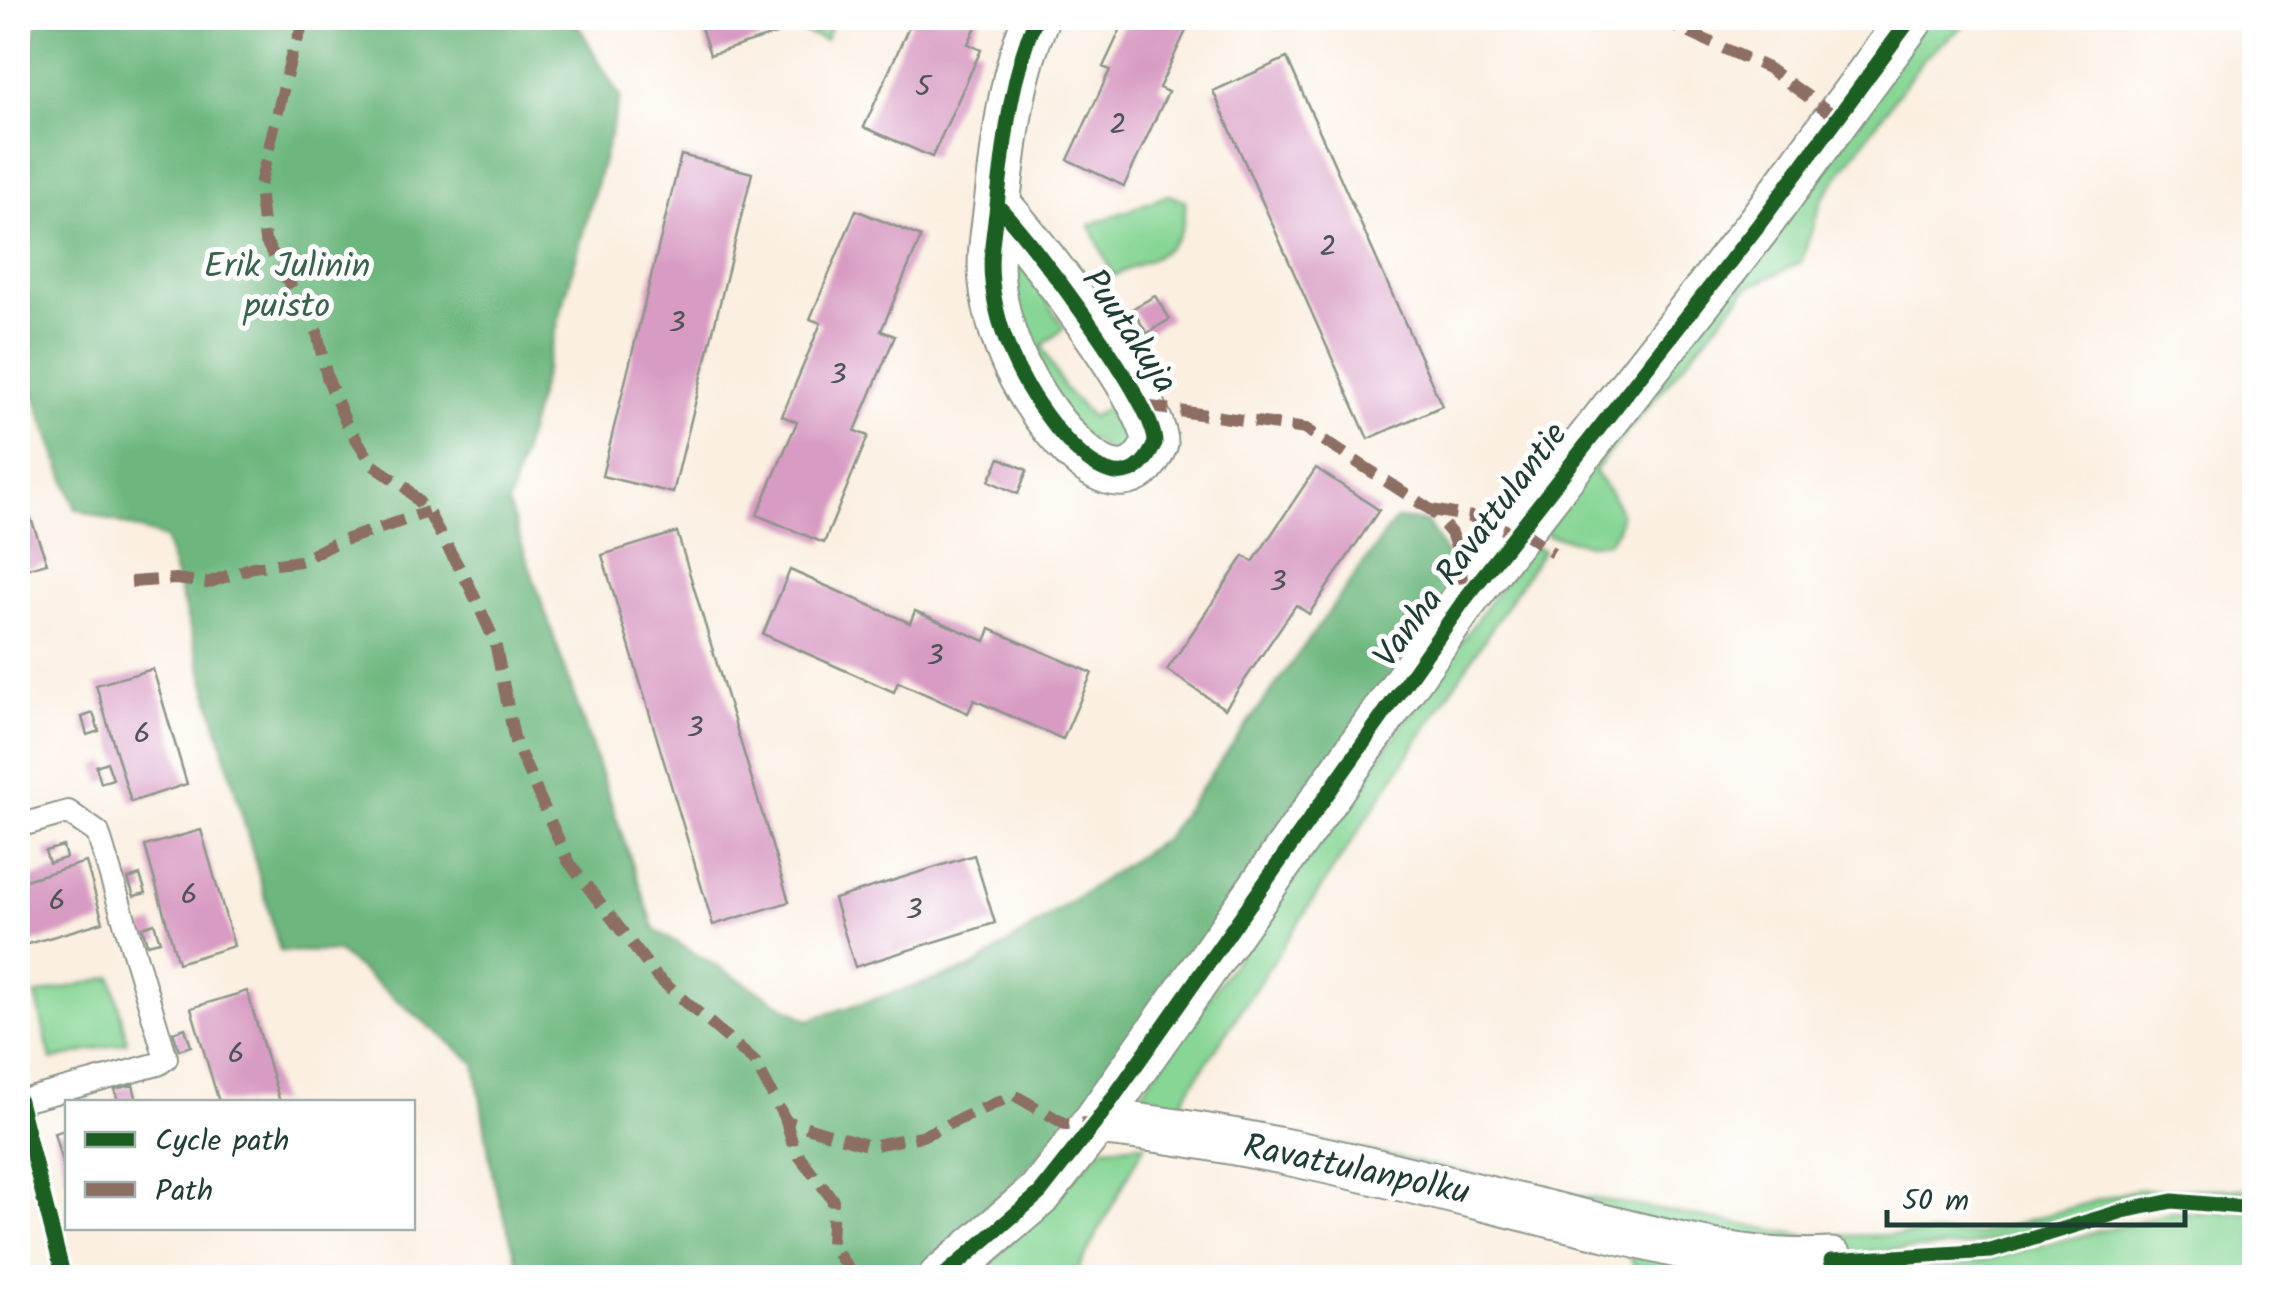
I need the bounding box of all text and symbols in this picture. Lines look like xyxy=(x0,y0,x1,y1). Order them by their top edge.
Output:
house number: 5 xyxy=(915,64,933,112)
house number: 2 xyxy=(1109,102,1127,150)
house number: 2 xyxy=(1319,224,1337,272)
park label: Erik Julinin puisto xyxy=(204,240,370,336)
street label: Puutakuja xyxy=(1065,258,1191,406)
house number: 3 xyxy=(668,300,686,348)
house number: 3 xyxy=(829,352,847,400)
street label: Vanha Ravattulantie xyxy=(1361,411,1584,681)
house number: 3 xyxy=(1269,559,1287,607)
house number: 3 xyxy=(926,633,944,681)
house number: 3 xyxy=(686,705,704,753)
house number: 6 xyxy=(134,711,150,759)
house number: 6 xyxy=(181,872,197,920)
house number: 6 xyxy=(49,878,65,926)
house number: 3 xyxy=(905,887,923,935)
house number: 6 xyxy=(228,1031,244,1079)
legend xyxy=(65,1100,415,1230)
text: Cycle path xyxy=(155,1118,289,1166)
street label: Ravattulanpolku xyxy=(1238,1120,1474,1222)
scale bar xyxy=(1887,1165,2184,1227)
text: Path xyxy=(155,1168,213,1216)
text: 50 m xyxy=(1902,1178,1969,1226)

